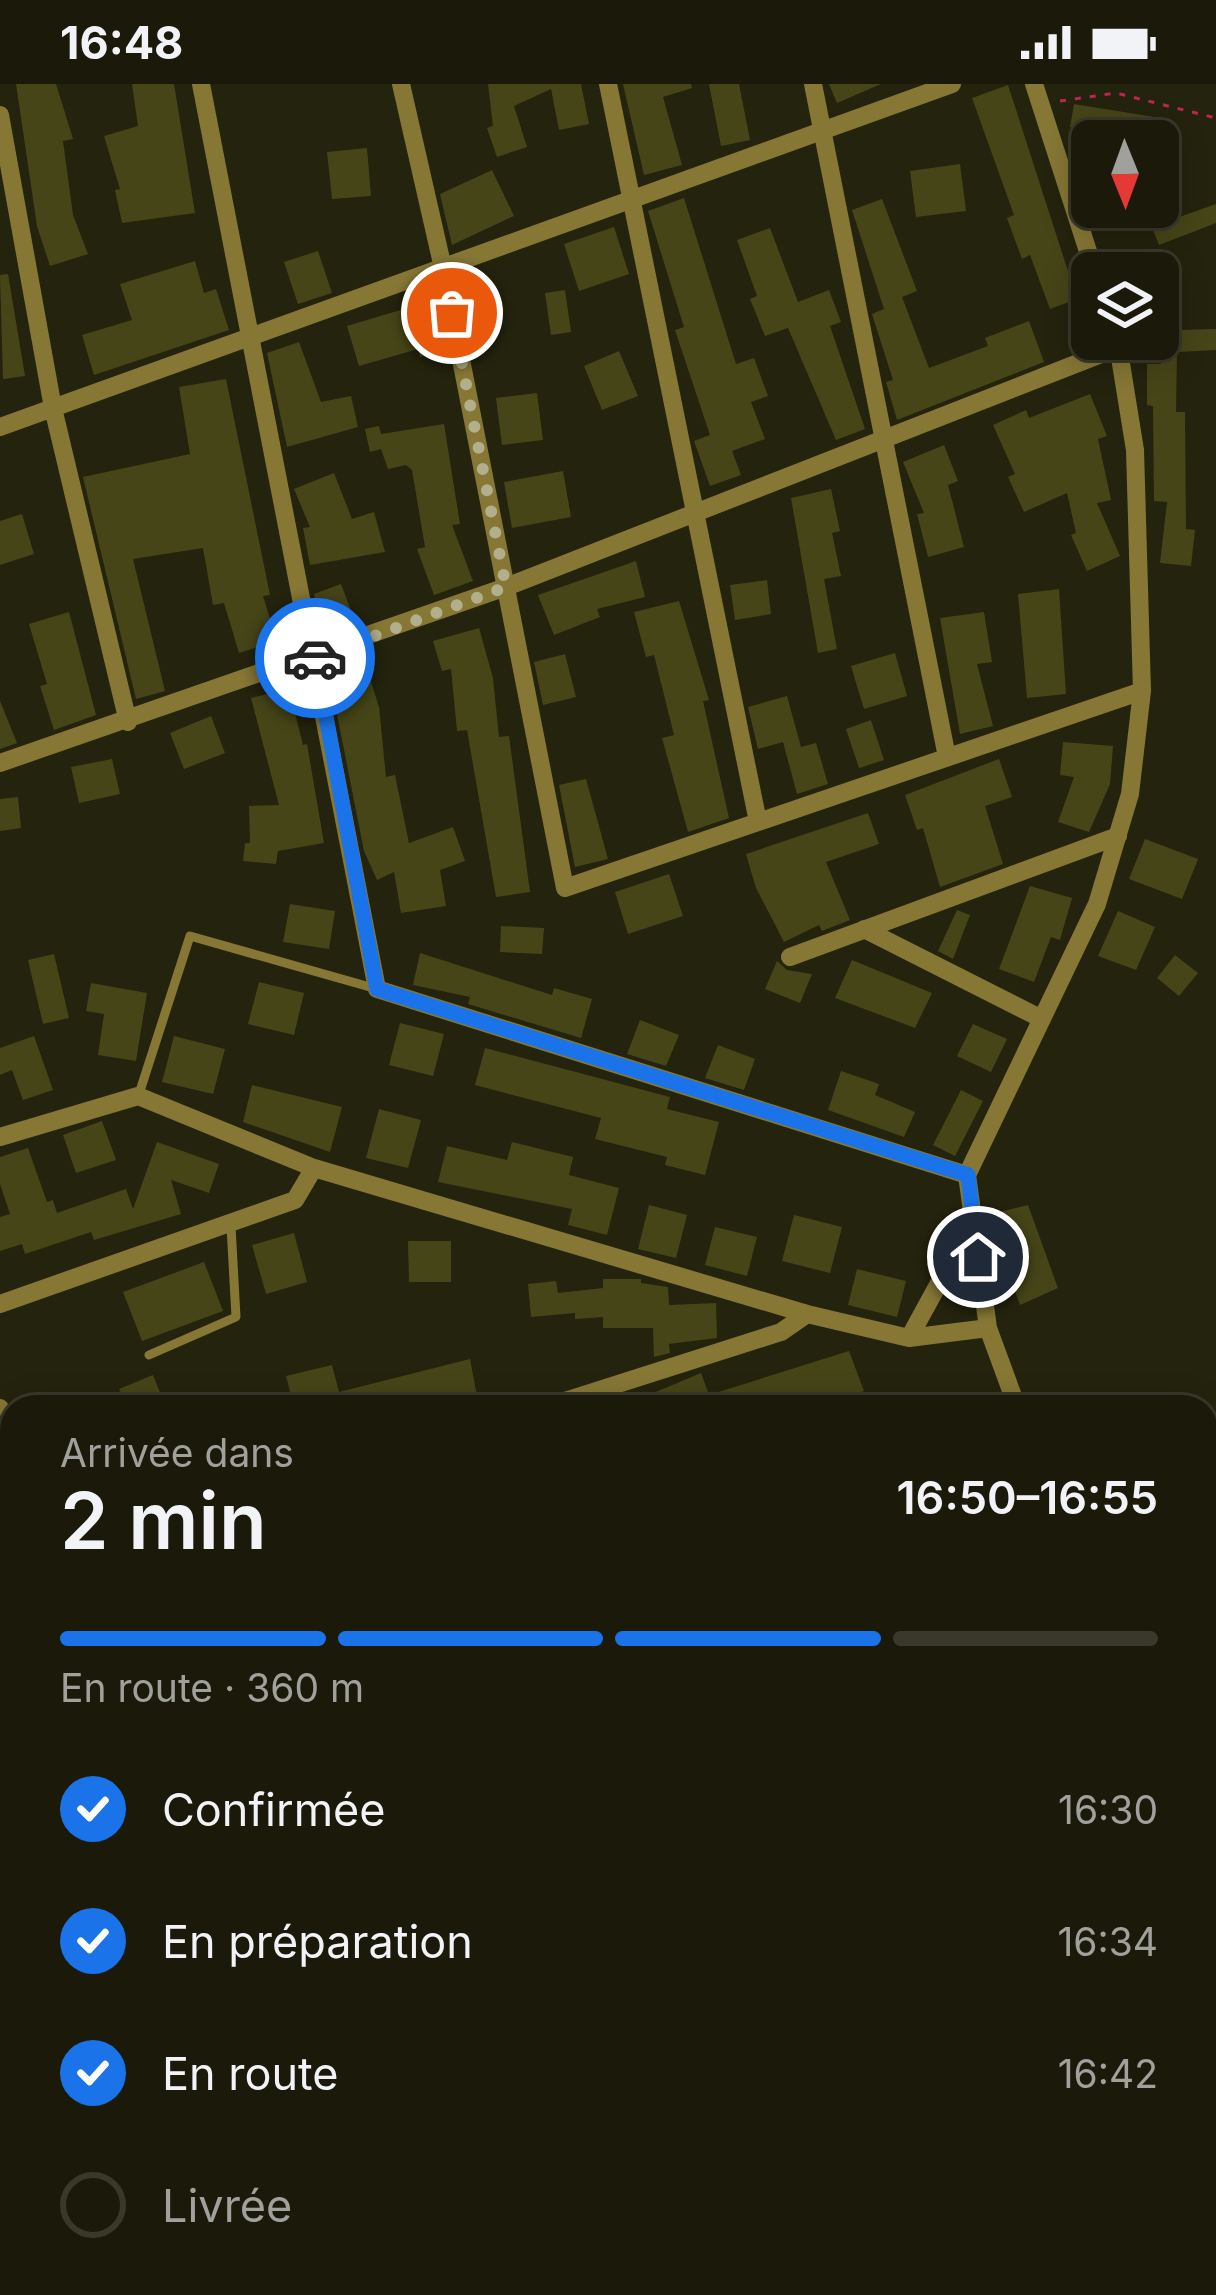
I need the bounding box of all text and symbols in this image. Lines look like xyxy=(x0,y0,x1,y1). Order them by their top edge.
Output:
text: 16:48 xyxy=(60,15,183,70)
north arrow xyxy=(1071,120,1179,228)
map controls xyxy=(1071,120,1179,360)
button: layers xyxy=(1071,252,1179,360)
pin xyxy=(401,262,503,364)
icon: bag xyxy=(419,280,485,346)
courier xyxy=(255,598,375,718)
icon: car xyxy=(282,625,348,691)
pin xyxy=(927,1206,1029,1308)
icon: home xyxy=(945,1224,1011,1290)
text: Arrivée dans xyxy=(60,1429,294,1476)
text: 16:50–16:55 xyxy=(897,1470,1158,1525)
text: 2 min xyxy=(60,1473,267,1568)
text: En route · 360 m xyxy=(60,1664,364,1711)
icon: check xyxy=(60,1776,126,1842)
text: Confirmée xyxy=(162,1782,386,1837)
text: 16:30 xyxy=(1058,1786,1158,1833)
icon: check xyxy=(60,1908,126,1974)
text: En préparation xyxy=(162,1914,473,1969)
text: 16:34 xyxy=(1057,1918,1158,1965)
icon: check xyxy=(60,2040,126,2106)
text: En route xyxy=(162,2046,339,2101)
text: 16:42 xyxy=(1058,2050,1158,2097)
text: Livrée xyxy=(162,2178,292,2233)

